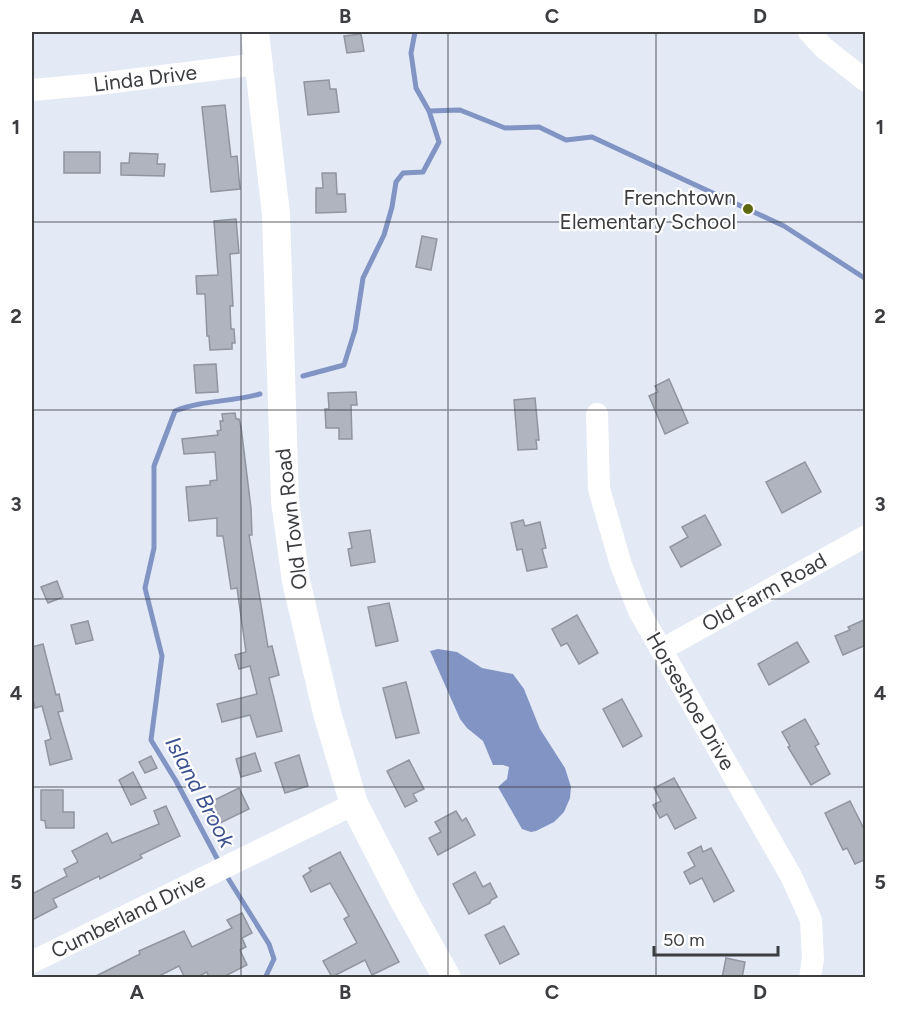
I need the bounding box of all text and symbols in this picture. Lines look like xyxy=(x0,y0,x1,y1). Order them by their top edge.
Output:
text: A xyxy=(130,4,145,28)
text: B xyxy=(339,4,351,28)
text: C xyxy=(545,4,559,28)
text: D xyxy=(753,4,767,28)
street label: Linda Drive xyxy=(92,59,198,97)
text: 1 xyxy=(12,115,20,139)
text: 1 xyxy=(876,115,884,139)
place label: Frenchtown Elementary School xyxy=(560,185,736,234)
marker: Frenchtown Elementary School xyxy=(741,202,755,216)
text: 2 xyxy=(10,304,22,328)
text: 2 xyxy=(874,304,886,328)
street label: Old Town Road xyxy=(270,447,312,591)
text: 3 xyxy=(10,492,22,516)
text: 3 xyxy=(874,492,886,516)
street label: Old Farm Road xyxy=(697,547,831,637)
street label: Horseshoe Drive xyxy=(641,628,741,774)
text: 4 xyxy=(10,681,23,705)
text: 4 xyxy=(874,681,887,705)
water label: Island Brook xyxy=(159,732,241,853)
street label: Cumberland Drive xyxy=(47,867,209,963)
text: 5 xyxy=(10,870,22,894)
text: 5 xyxy=(874,870,886,894)
scale bar xyxy=(654,919,778,957)
text: 50 m xyxy=(663,929,705,951)
text: A xyxy=(130,980,145,1004)
text: B xyxy=(339,980,351,1004)
text: C xyxy=(545,980,559,1004)
text: D xyxy=(753,980,767,1004)

